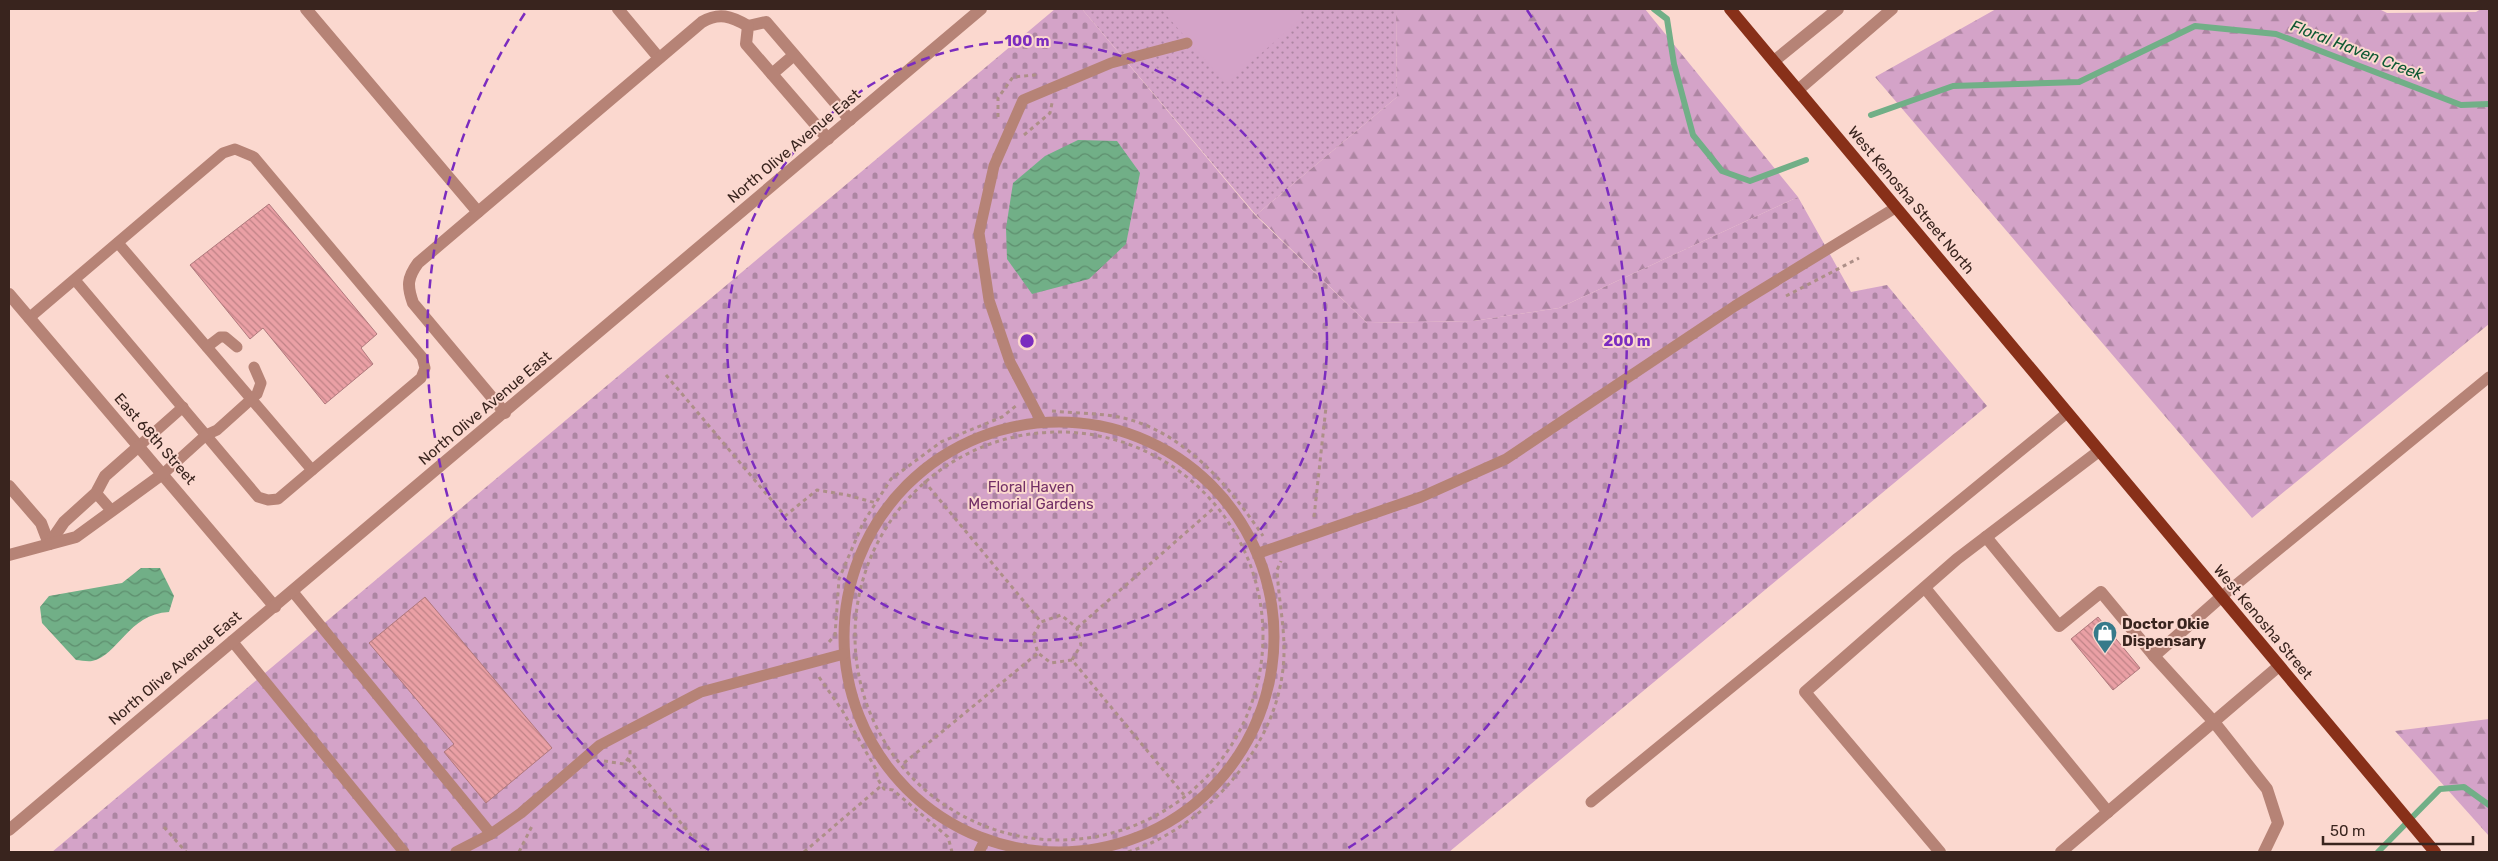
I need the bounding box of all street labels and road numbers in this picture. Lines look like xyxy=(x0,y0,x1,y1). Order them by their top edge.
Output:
street label: North Olive Avenue East xyxy=(724,85,864,207)
street label: West Kenosha Street North xyxy=(1844,122,1978,278)
street label: North Olive Avenue East xyxy=(415,347,555,469)
street label: East 68th Street xyxy=(110,390,200,488)
street label: West Kenosha Street xyxy=(2210,561,2316,683)
street label: North Olive Avenue East xyxy=(105,607,245,729)

